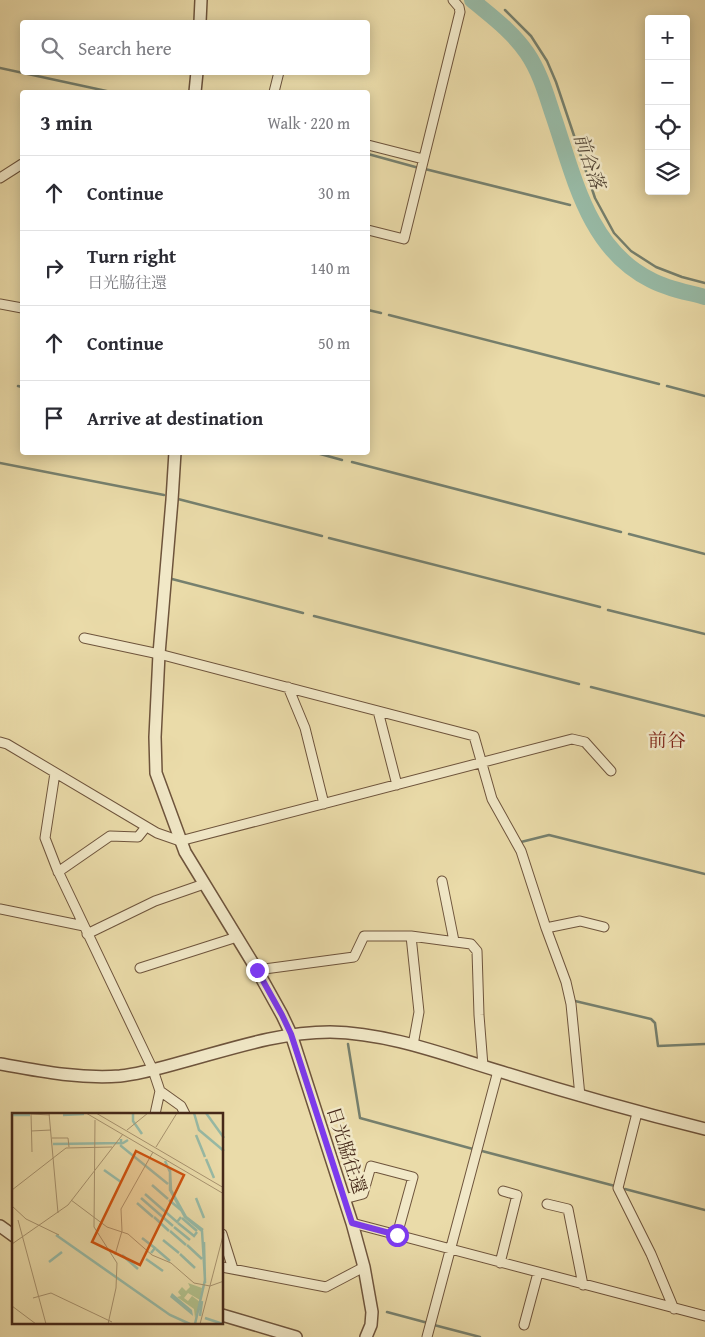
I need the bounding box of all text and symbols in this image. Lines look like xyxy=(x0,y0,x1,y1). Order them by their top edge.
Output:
map controls xyxy=(645,15,690,195)
button: + xyxy=(645,15,690,60)
search box xyxy=(20,20,370,75)
icon: search xyxy=(38,34,66,62)
text: Search here xyxy=(78,34,172,62)
button: − xyxy=(645,60,690,105)
button: locate xyxy=(645,105,690,150)
text: 3 min xyxy=(40,107,92,138)
text: Walk · 220 m xyxy=(267,111,350,135)
water label: 前谷落 xyxy=(567,129,613,195)
button: layers xyxy=(645,150,690,195)
icon: ahead xyxy=(40,179,68,207)
text: Continue xyxy=(87,179,164,207)
text: 30 m xyxy=(318,181,350,205)
text: Turn right xyxy=(87,242,176,270)
icon: right xyxy=(40,254,68,282)
text: 140 m xyxy=(310,256,350,280)
text: 日光脇往還 xyxy=(87,270,167,294)
icon: ahead xyxy=(40,329,68,357)
text: Continue xyxy=(87,329,164,357)
text: 50 m xyxy=(318,331,350,355)
icon: arrive xyxy=(40,404,68,432)
text: Arrive at destination xyxy=(87,404,263,432)
district label: 前谷 xyxy=(648,726,686,754)
route end xyxy=(246,959,269,982)
street label: 日光脇往還 xyxy=(320,1103,374,1197)
inset map xyxy=(12,1113,224,1324)
route start xyxy=(386,1224,409,1247)

